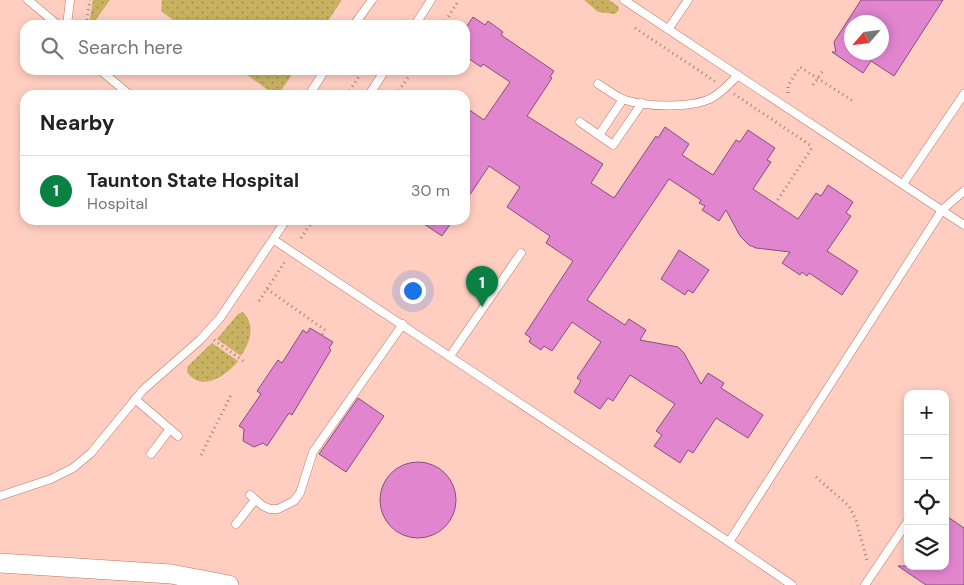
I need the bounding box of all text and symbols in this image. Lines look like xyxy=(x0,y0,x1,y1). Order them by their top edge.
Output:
north arrow xyxy=(844,15,889,60)
search box xyxy=(20,20,470,75)
icon: search xyxy=(38,34,66,62)
text: Search here xyxy=(78,35,183,60)
text: Nearby xyxy=(40,109,114,137)
text: Taunton State Hospital xyxy=(87,168,299,193)
text: 1 xyxy=(53,180,59,201)
text: 30 m xyxy=(411,180,450,201)
text: Hospital xyxy=(87,193,148,214)
pin: 1 xyxy=(466,266,498,307)
your location xyxy=(400,278,426,304)
map controls xyxy=(904,390,949,570)
button: + xyxy=(904,390,949,435)
button: − xyxy=(904,435,949,480)
button: locate xyxy=(904,480,949,525)
button: layers xyxy=(904,525,949,570)

